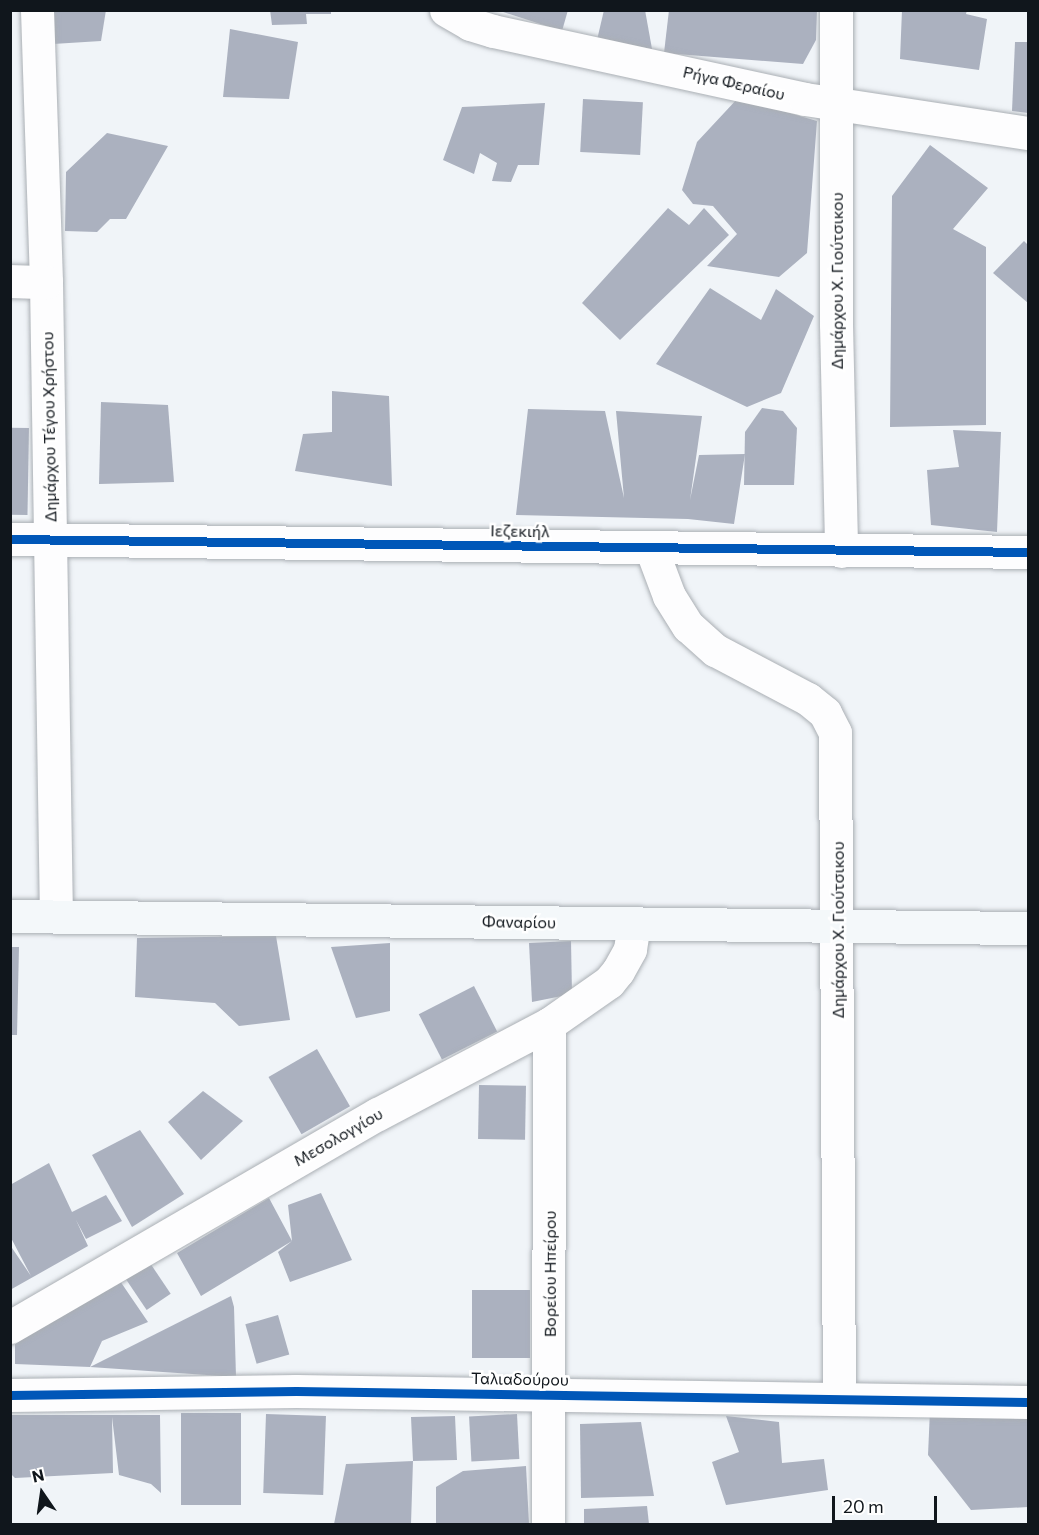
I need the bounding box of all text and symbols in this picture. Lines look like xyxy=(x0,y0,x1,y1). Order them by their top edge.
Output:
street label: Ρήγα Φεραίου xyxy=(681,62,787,104)
street label: Δημάρχου Χ. Γιούτσικου xyxy=(827,192,847,370)
street label: Δημάρχου Τέγου Χρήστου xyxy=(38,331,60,523)
street label: Ιεζεκιήλ xyxy=(490,521,550,541)
street label: Δημάρχου Χ. Γιούτσικου xyxy=(828,841,848,1019)
street label: Φαναρίου xyxy=(482,912,556,932)
street label: Μεσολογγίου xyxy=(290,1104,386,1170)
street label: Βορείου Ηπείρου xyxy=(540,1211,560,1337)
street label: Ταλιαδούρου xyxy=(471,1369,569,1389)
north arrow xyxy=(12,1463,72,1523)
text: N xyxy=(30,1464,46,1486)
scale bar xyxy=(835,1484,940,1522)
text: 20 m xyxy=(843,1495,884,1517)

